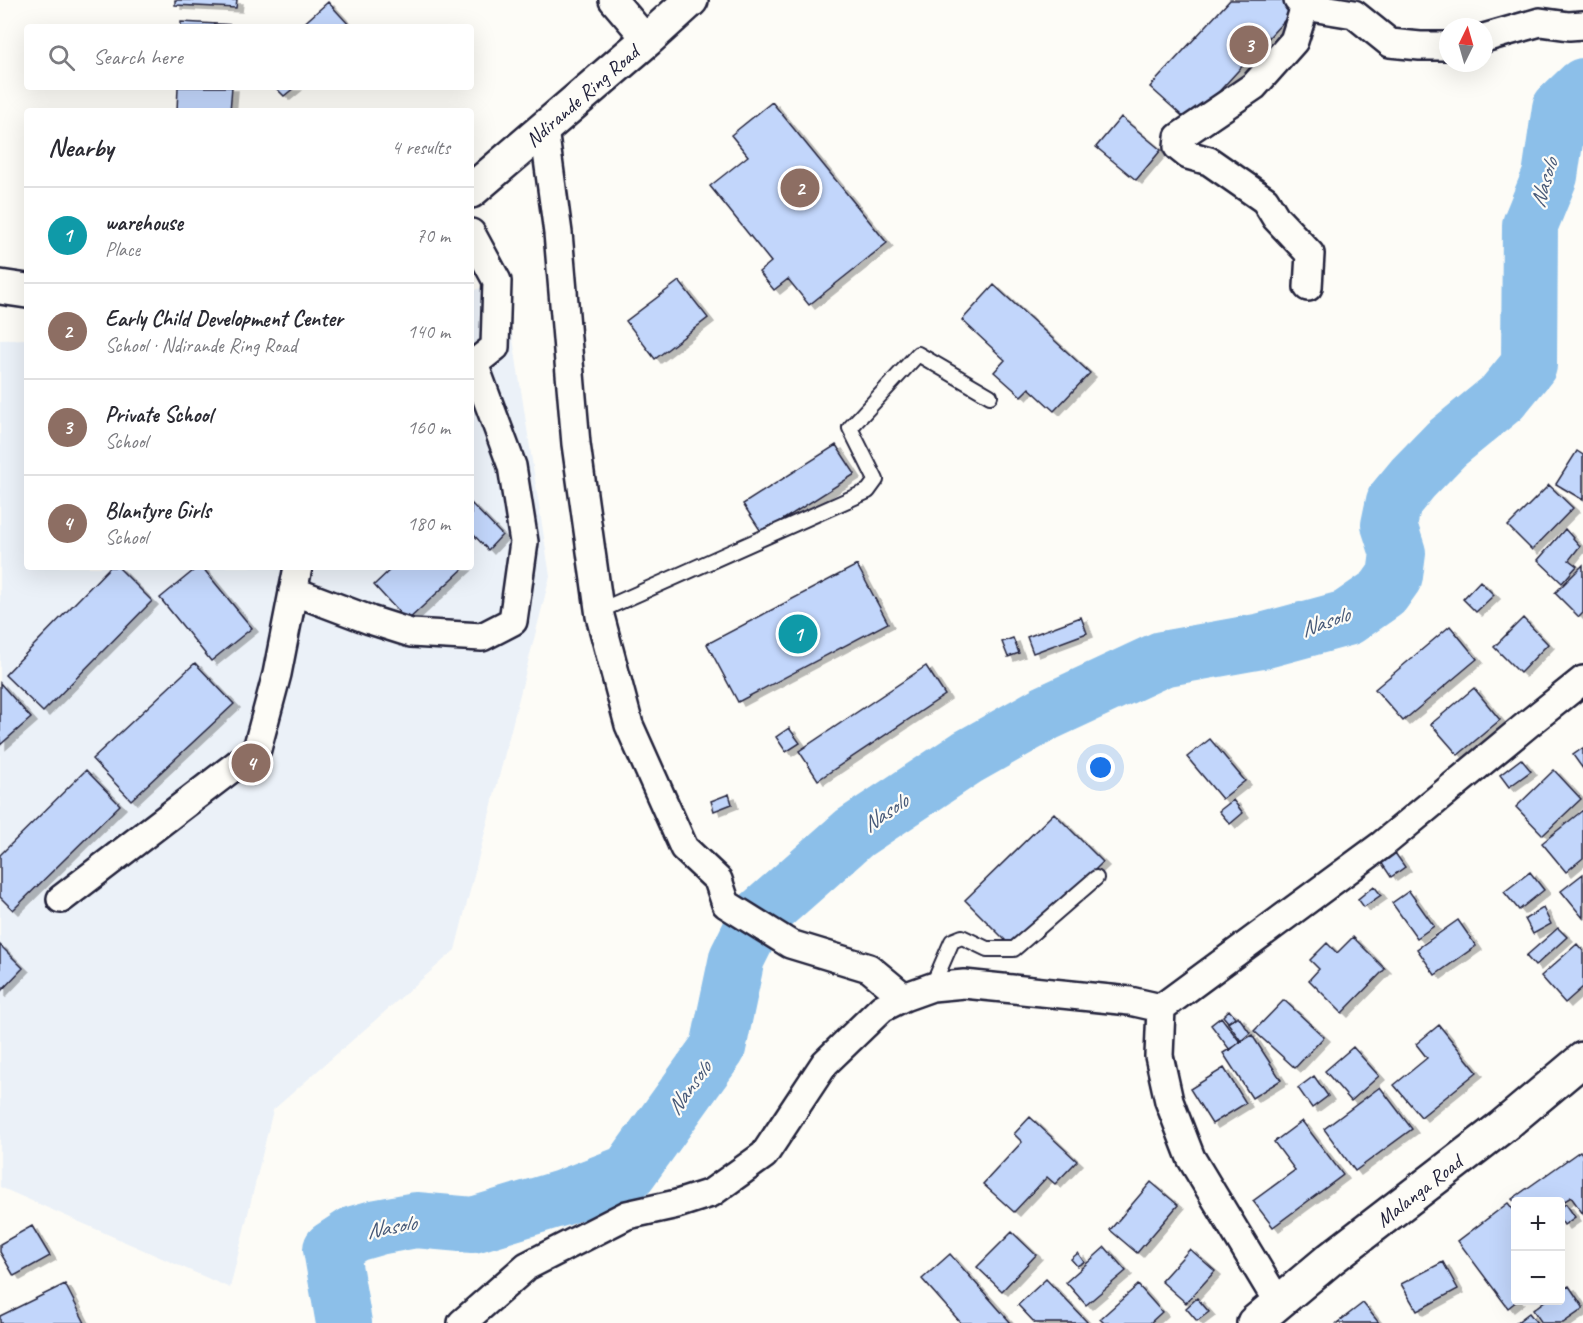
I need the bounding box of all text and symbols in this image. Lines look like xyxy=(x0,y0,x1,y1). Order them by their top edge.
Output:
north arrow xyxy=(1439,18,1493,72)
pin: 3 xyxy=(1230,22,1268,68)
search box xyxy=(24,24,474,90)
street label: Ndirande Ring Road xyxy=(520,37,647,152)
icon: search xyxy=(45,41,78,74)
text: Search here xyxy=(93,43,183,71)
text: Nearby xyxy=(48,131,113,164)
text: 4 results xyxy=(391,135,450,160)
water label: Nasolo xyxy=(1523,152,1566,211)
pin: 2 xyxy=(780,166,820,210)
text: warehouse xyxy=(105,209,183,237)
text: 1 xyxy=(63,223,72,248)
text: 70 m xyxy=(416,223,450,248)
text: Place xyxy=(105,237,140,262)
text: Early Child Development Center xyxy=(105,305,343,333)
text: 2 xyxy=(63,319,72,344)
text: 140 m xyxy=(407,319,450,344)
text: School · Ndirande Ring Road xyxy=(105,333,297,358)
text: Private School xyxy=(105,401,212,429)
text: 3 xyxy=(63,415,72,440)
text: 160 m xyxy=(407,415,450,440)
text: School xyxy=(105,429,148,454)
text: Blantyre Girls xyxy=(105,497,211,525)
text: 4 xyxy=(63,511,72,536)
text: 180 m xyxy=(407,511,450,536)
text: School xyxy=(105,525,148,550)
water label: Nasolo xyxy=(1297,600,1356,643)
pin: 1 xyxy=(778,612,818,656)
pin: 4 xyxy=(232,740,270,786)
your location xyxy=(1086,753,1115,782)
water label: Nasolo xyxy=(857,786,916,838)
water label: Nansolo xyxy=(660,1053,720,1120)
street label: Malanga Road xyxy=(1371,1147,1470,1233)
map controls xyxy=(1511,1197,1565,1305)
button: + xyxy=(1511,1197,1565,1251)
water label: Nasolo xyxy=(364,1208,421,1245)
button: − xyxy=(1511,1251,1565,1305)

